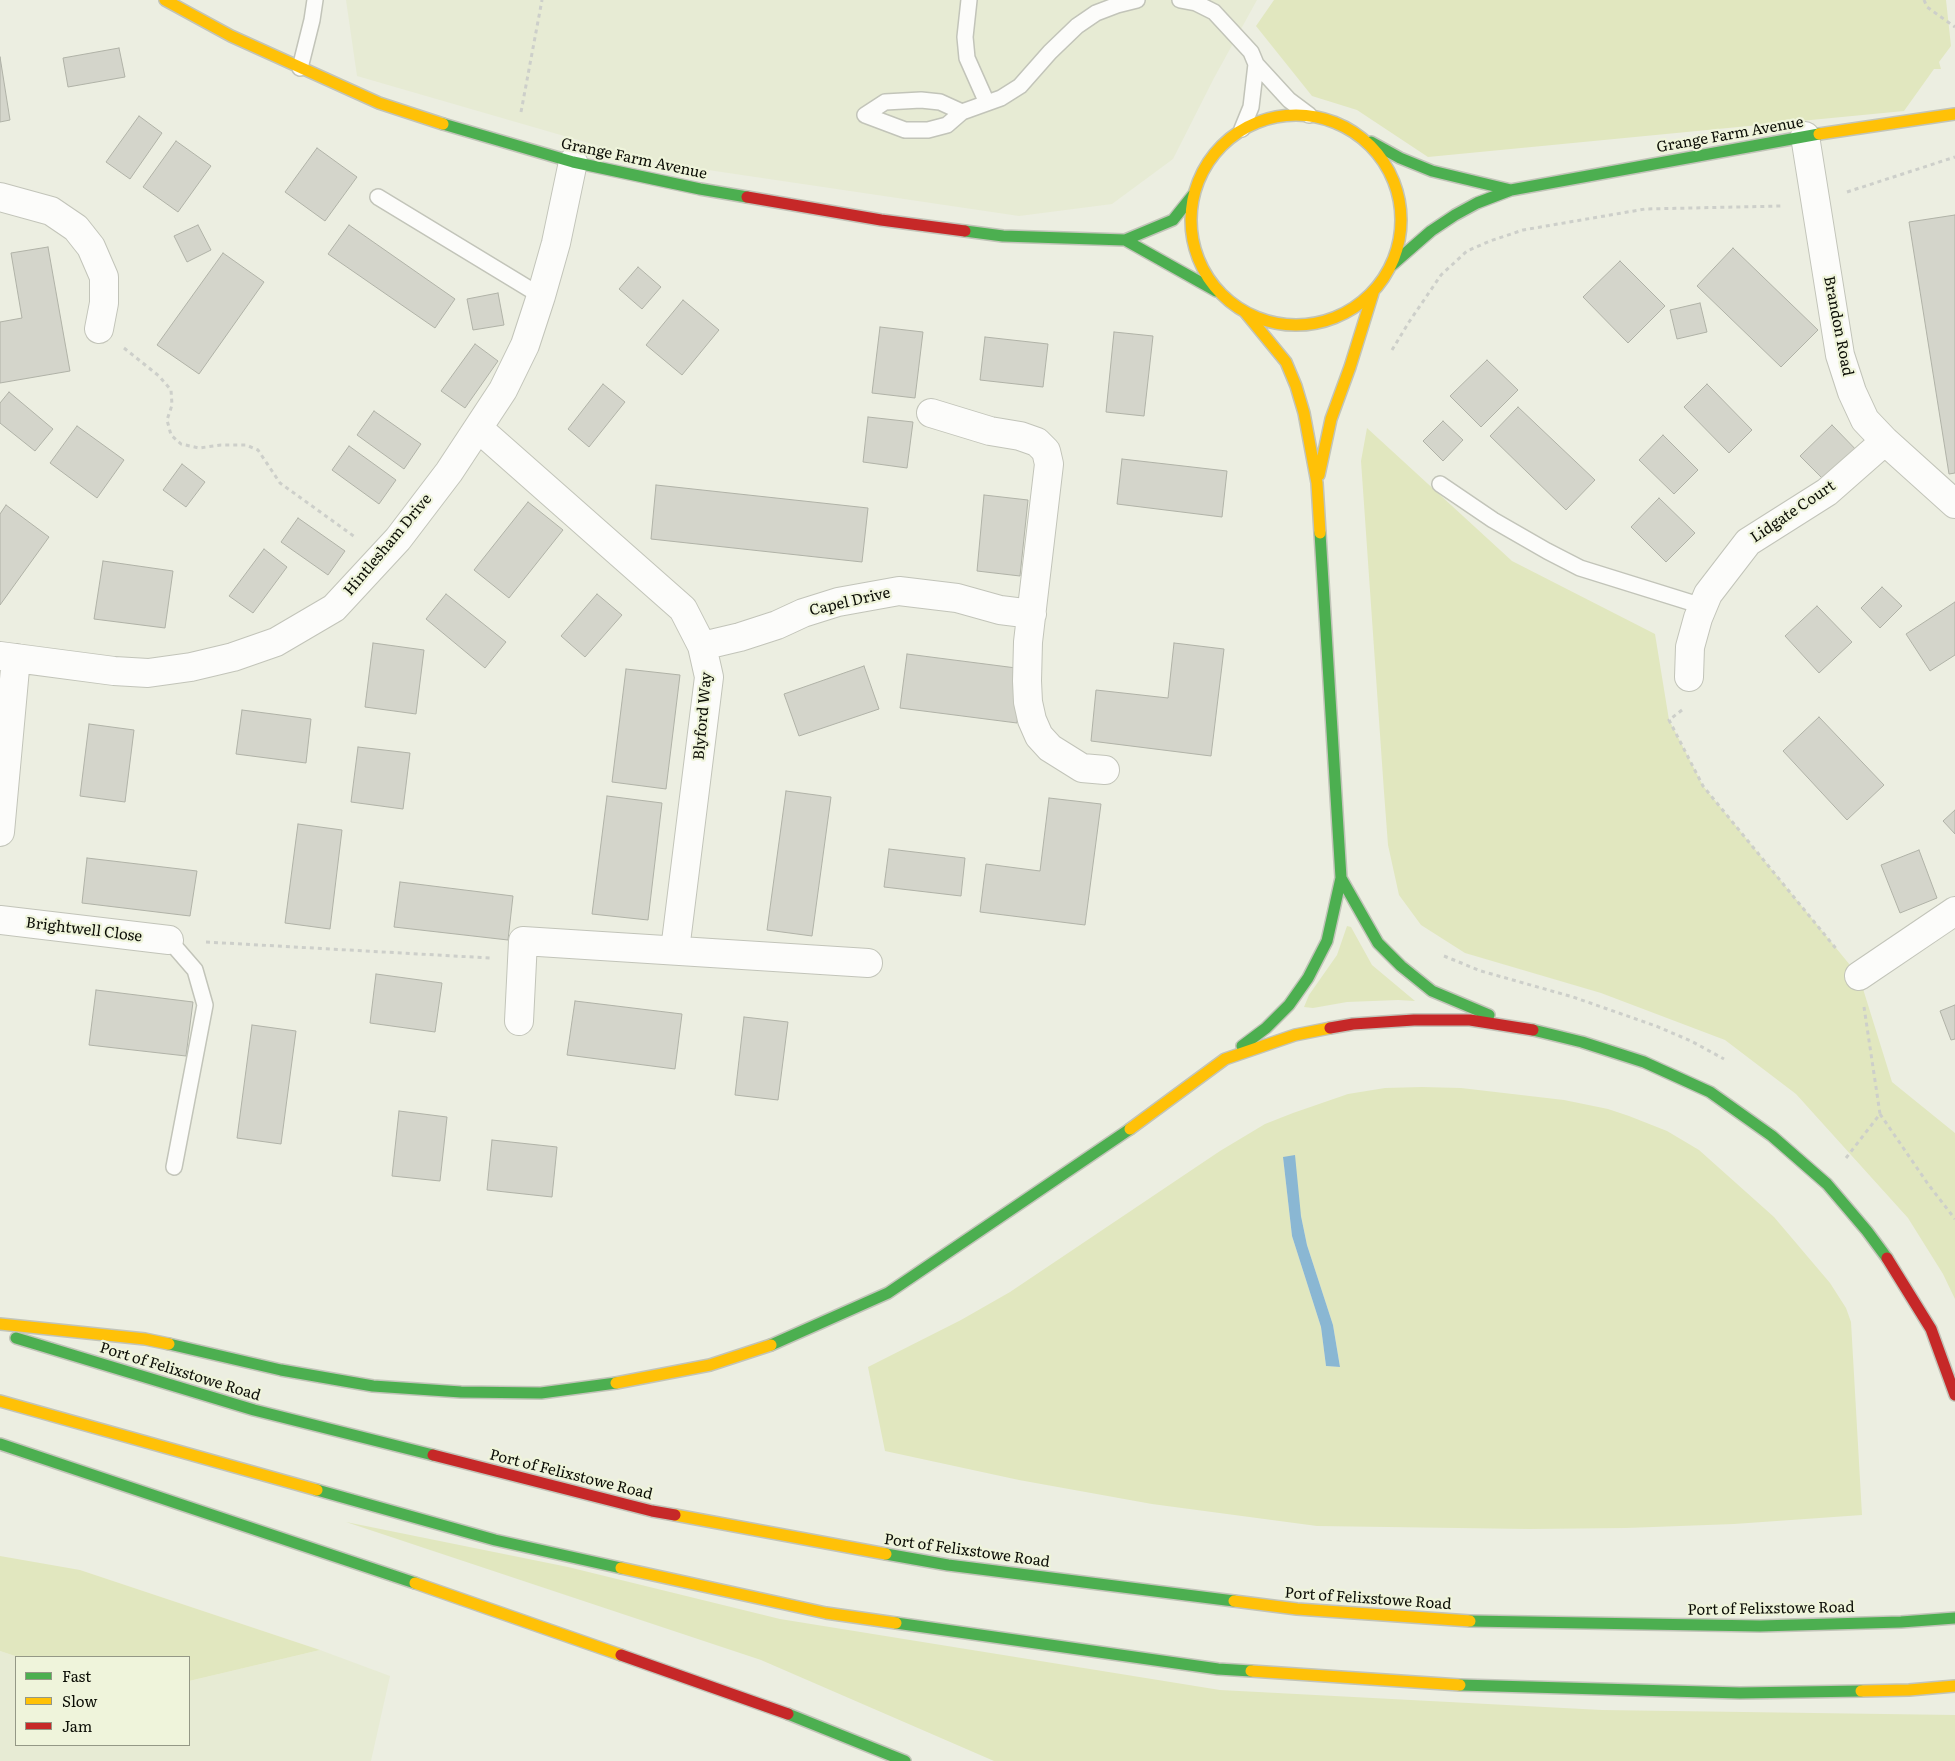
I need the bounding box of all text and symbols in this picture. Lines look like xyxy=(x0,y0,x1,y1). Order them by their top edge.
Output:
street label: Grange Farm Avenue xyxy=(1655,113,1805,157)
street label: Grange Farm Avenue xyxy=(559,135,709,183)
street label: Brandon Road xyxy=(1819,274,1857,378)
street label: Lidgate Court xyxy=(1747,477,1839,547)
street label: Hintlesham Drive xyxy=(340,491,436,599)
street label: Capel Drive xyxy=(808,584,892,620)
street label: Blyford Way xyxy=(690,671,716,761)
street label: Brightwell Close xyxy=(25,914,143,946)
street label: Port of Felixstowe Road xyxy=(97,1339,263,1405)
street label: Port of Felixstowe Road xyxy=(488,1446,654,1504)
street label: Port of Felixstowe Road xyxy=(883,1530,1051,1572)
street label: Port of Felixstowe Road xyxy=(1284,1584,1452,1614)
street label: Port of Felixstowe Road xyxy=(1687,1599,1855,1619)
legend xyxy=(15,1656,190,1746)
text: Fast xyxy=(62,1664,91,1687)
text: Slow xyxy=(62,1689,97,1712)
text: Jam xyxy=(62,1714,92,1737)

